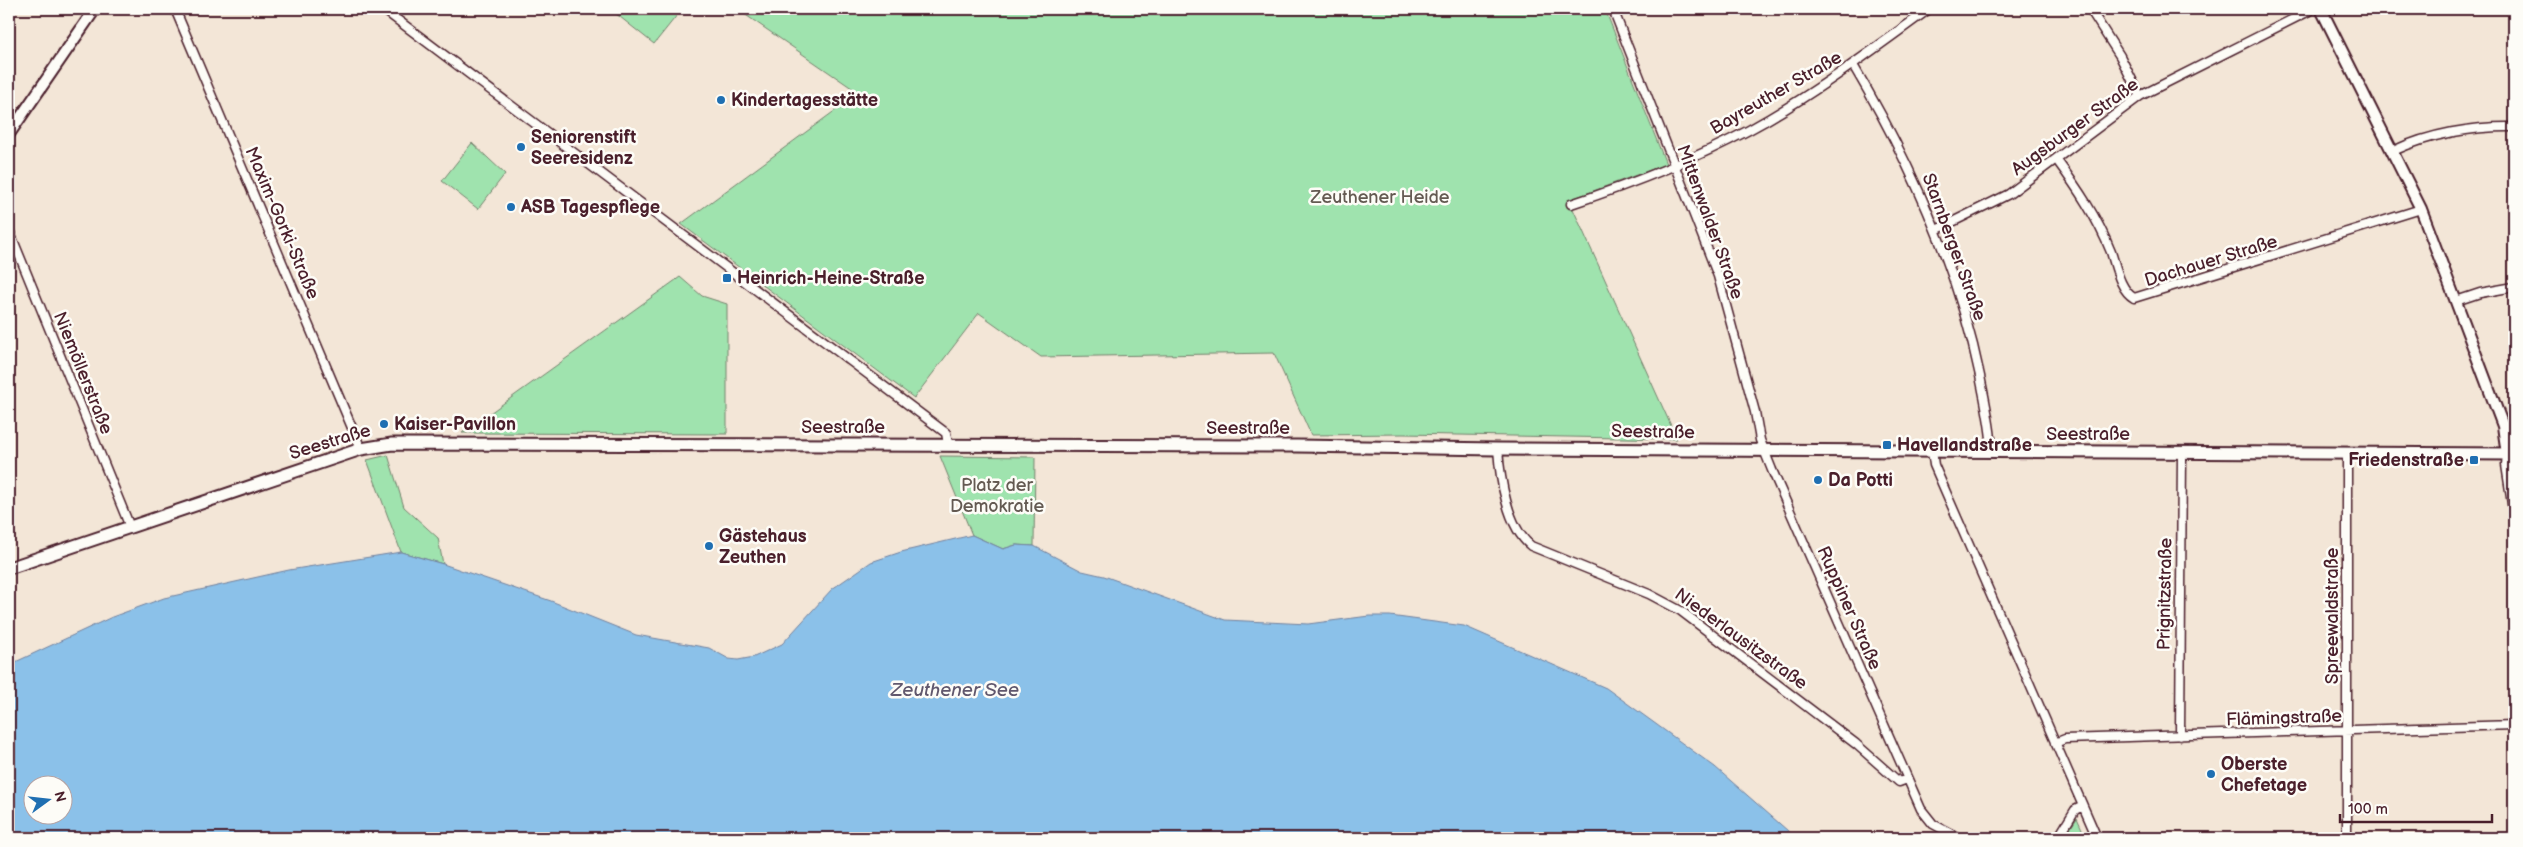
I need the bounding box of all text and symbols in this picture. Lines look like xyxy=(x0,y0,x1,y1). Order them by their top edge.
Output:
street label: Bayreuther Straße xyxy=(1707,47,1846,139)
street label: Augsburger Straße xyxy=(2007,74,2143,180)
place label: Kindertagesstätte xyxy=(731,90,878,111)
marker: Kindertagesstätte xyxy=(715,94,727,106)
place label: Seniorenstift Seeresidenz xyxy=(531,127,636,169)
marker: Seniorenstift Seeresidenz xyxy=(515,141,527,153)
street label: Mittenwalder Straße xyxy=(1672,142,1748,302)
street label: Maxim-Gorki-Straße xyxy=(240,144,324,302)
street label: Starnberger Straße xyxy=(1918,170,1991,324)
park label: Zeuthener Heide xyxy=(1309,187,1450,208)
place label: ASB Tagespflege xyxy=(520,197,660,218)
marker: ASB Tagespflege xyxy=(505,201,517,213)
street label: Dachauer Straße xyxy=(2142,231,2280,291)
place label: Heinrich-Heine-Straße xyxy=(737,268,925,289)
marker: Heinrich-Heine-Straße xyxy=(721,272,733,284)
street label: Niemöllerstraße xyxy=(49,309,117,437)
place label: Kaiser-Pavillon xyxy=(394,414,516,435)
street label: Seestraße xyxy=(801,417,885,438)
marker: Kaiser-Pavillon xyxy=(378,418,390,430)
street label: Seestraße xyxy=(1206,418,1290,439)
street label: Seestraße xyxy=(287,420,373,464)
street label: Seestraße xyxy=(1611,421,1695,443)
street label: Seestraße xyxy=(2046,424,2130,445)
place label: Havellandstraße xyxy=(1897,435,2032,456)
marker: Havellandstraße xyxy=(1881,439,1893,451)
place label: Friedenstraße xyxy=(2348,450,2464,471)
marker: Friedenstraße xyxy=(2468,454,2480,466)
place label: Da Potti xyxy=(1828,470,1893,491)
marker: Da Potti xyxy=(1812,474,1824,486)
park label: Platz der Demokratie xyxy=(950,475,1044,517)
place label: Gästehaus Zeuthen xyxy=(719,526,807,568)
street label: Prignitzstraße xyxy=(2154,537,2176,650)
marker: Gästehaus Zeuthen xyxy=(703,540,715,552)
street label: Ruppiner Straße xyxy=(1812,543,1886,673)
street label: Spreewaldstraße xyxy=(2322,547,2343,684)
street label: Niederlausitzstraße xyxy=(1671,584,1812,694)
water label: Zeuthener See xyxy=(890,679,1019,702)
street label: Flämingstraße xyxy=(2226,705,2343,731)
place label: Oberste Chefetage xyxy=(2221,754,2307,796)
marker: Oberste Chefetage xyxy=(2205,768,2217,780)
north arrow xyxy=(22,774,72,824)
text: N xyxy=(51,789,70,804)
scale bar xyxy=(2340,792,2493,824)
text: 100 m xyxy=(2348,800,2388,819)

